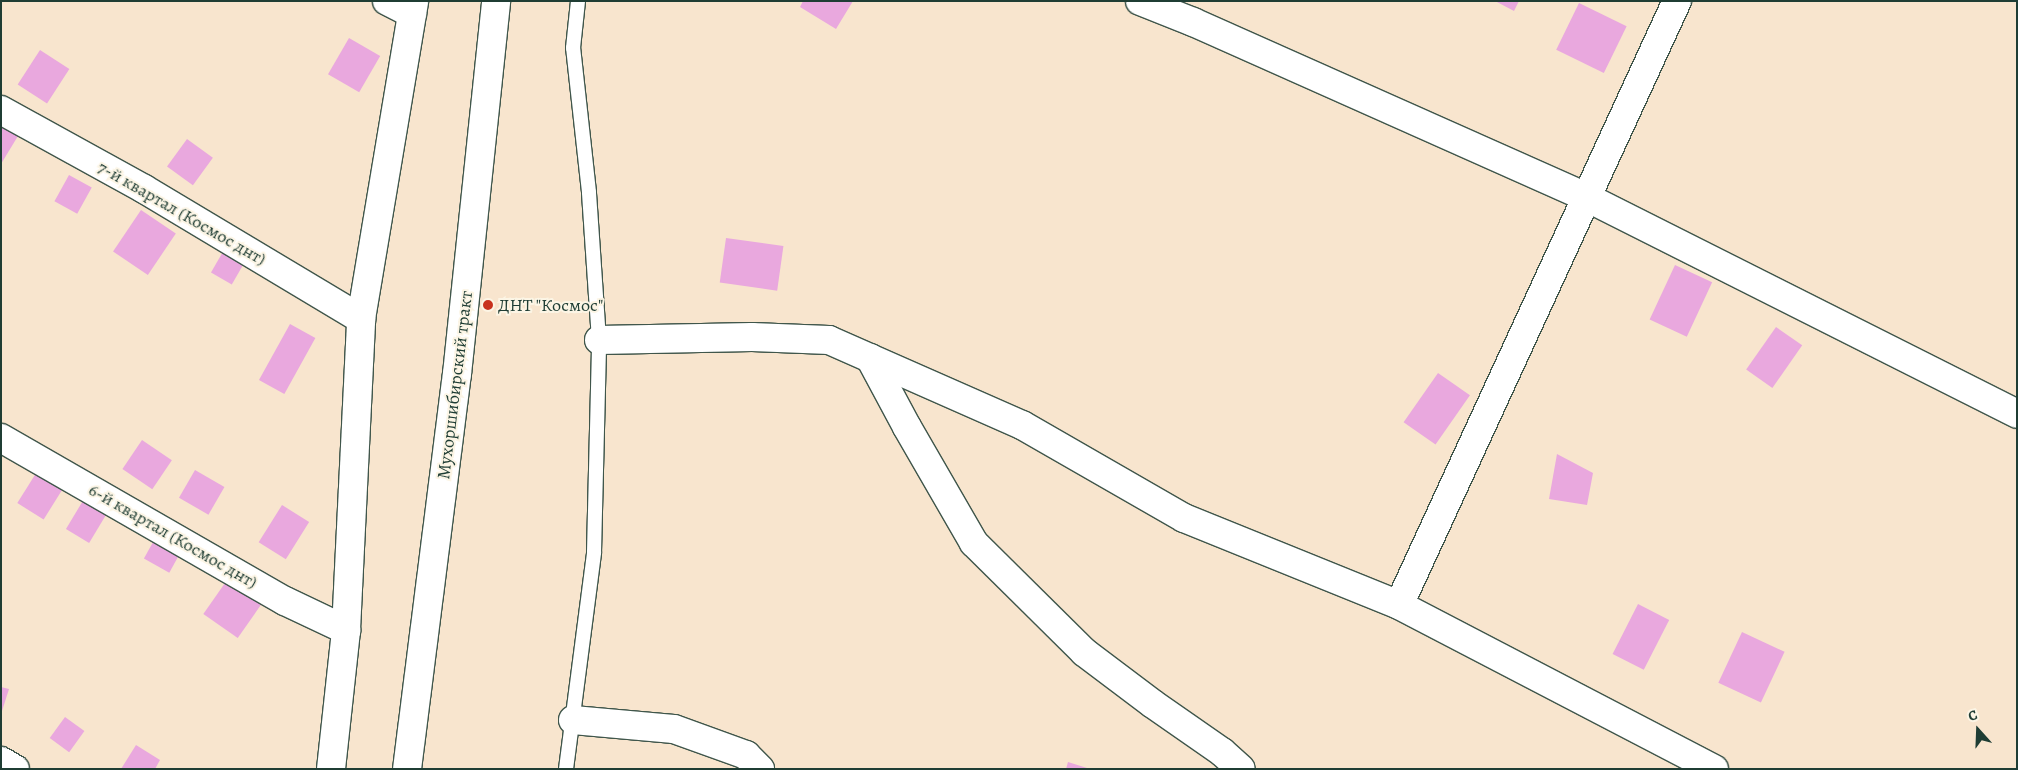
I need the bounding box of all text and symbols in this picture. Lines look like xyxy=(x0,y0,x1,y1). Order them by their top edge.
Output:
street label: 7-й квартал (Космос днт) xyxy=(94,156,270,270)
street label: Мухоршибирский тракт xyxy=(433,290,477,480)
place label: ДНТ "Космос" xyxy=(498,294,604,316)
marker: ДНТ "Космос" xyxy=(482,299,494,311)
street label: 6-й квартал (Космос днт) xyxy=(85,479,261,593)
north arrow xyxy=(1953,705,2003,755)
text: С xyxy=(1965,705,1980,726)

